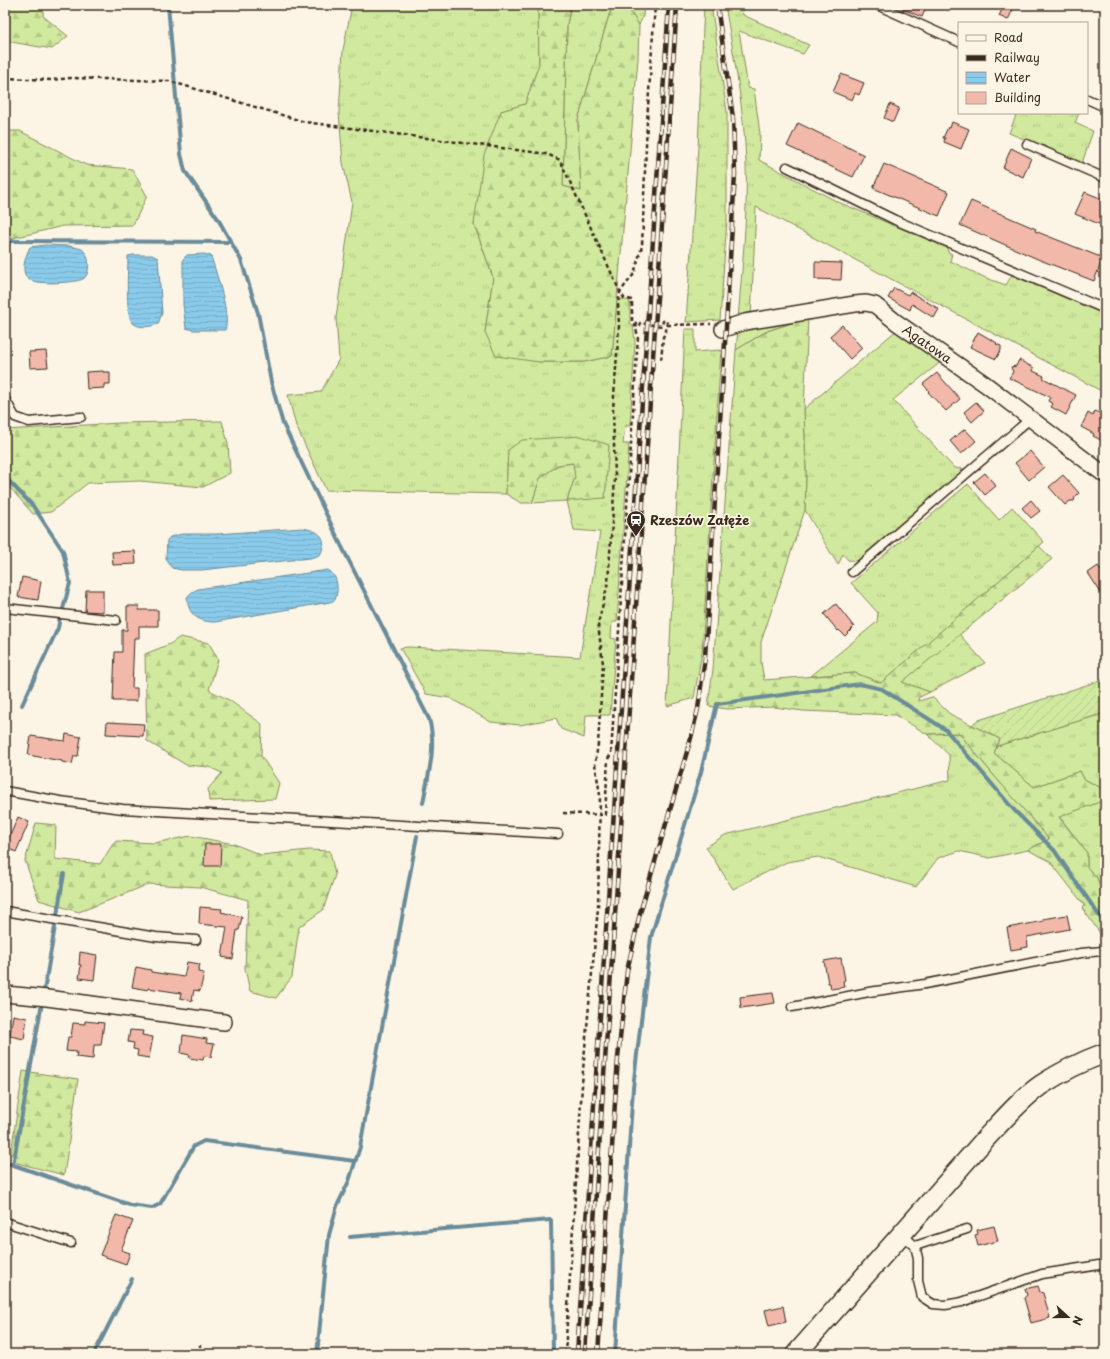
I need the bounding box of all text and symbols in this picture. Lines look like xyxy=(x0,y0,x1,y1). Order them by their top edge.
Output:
legend xyxy=(958,22,1088,114)
text: Road xyxy=(994,28,1023,46)
text: Railway xyxy=(994,48,1040,66)
text: Water xyxy=(994,68,1031,86)
text: Building xyxy=(994,88,1041,106)
street label: Agatowa xyxy=(899,319,957,368)
station icon: Rzeszów Załęże xyxy=(625,509,647,537)
place label: Rzeszów Załęże xyxy=(650,510,749,529)
north arrow xyxy=(1048,1297,1088,1337)
text: N xyxy=(1068,1314,1087,1328)

